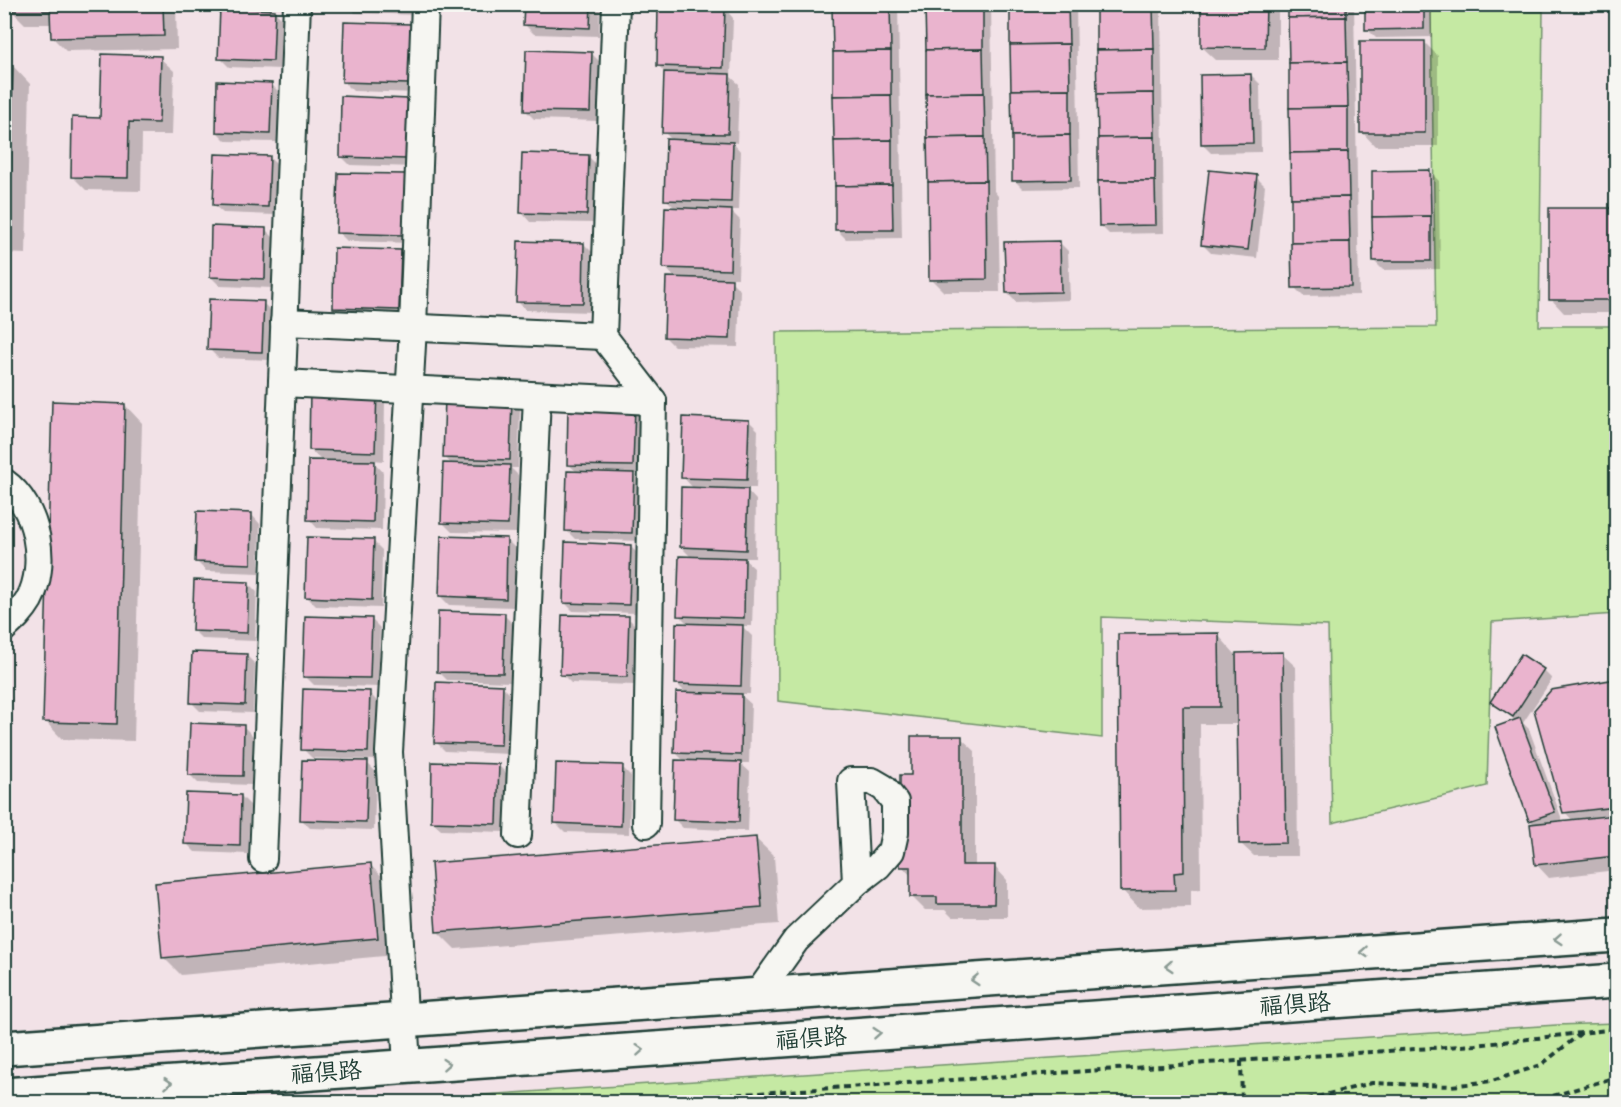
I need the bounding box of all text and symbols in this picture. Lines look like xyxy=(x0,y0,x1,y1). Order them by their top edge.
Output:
one-way arrow xyxy=(1554,932,1563,945)
one-way arrow xyxy=(1359,946,1368,959)
one-way arrow xyxy=(1165,959,1174,972)
one-way arrow xyxy=(970,973,979,986)
street label: 福俱路 xyxy=(1258,988,1332,1023)
street label: 福俱路 xyxy=(774,1022,848,1057)
one-way arrow xyxy=(872,1027,881,1040)
one-way arrow xyxy=(636,1044,645,1057)
street label: 福俱路 xyxy=(289,1056,363,1091)
one-way arrow xyxy=(441,1057,450,1070)
one-way arrow xyxy=(163,1077,172,1090)

